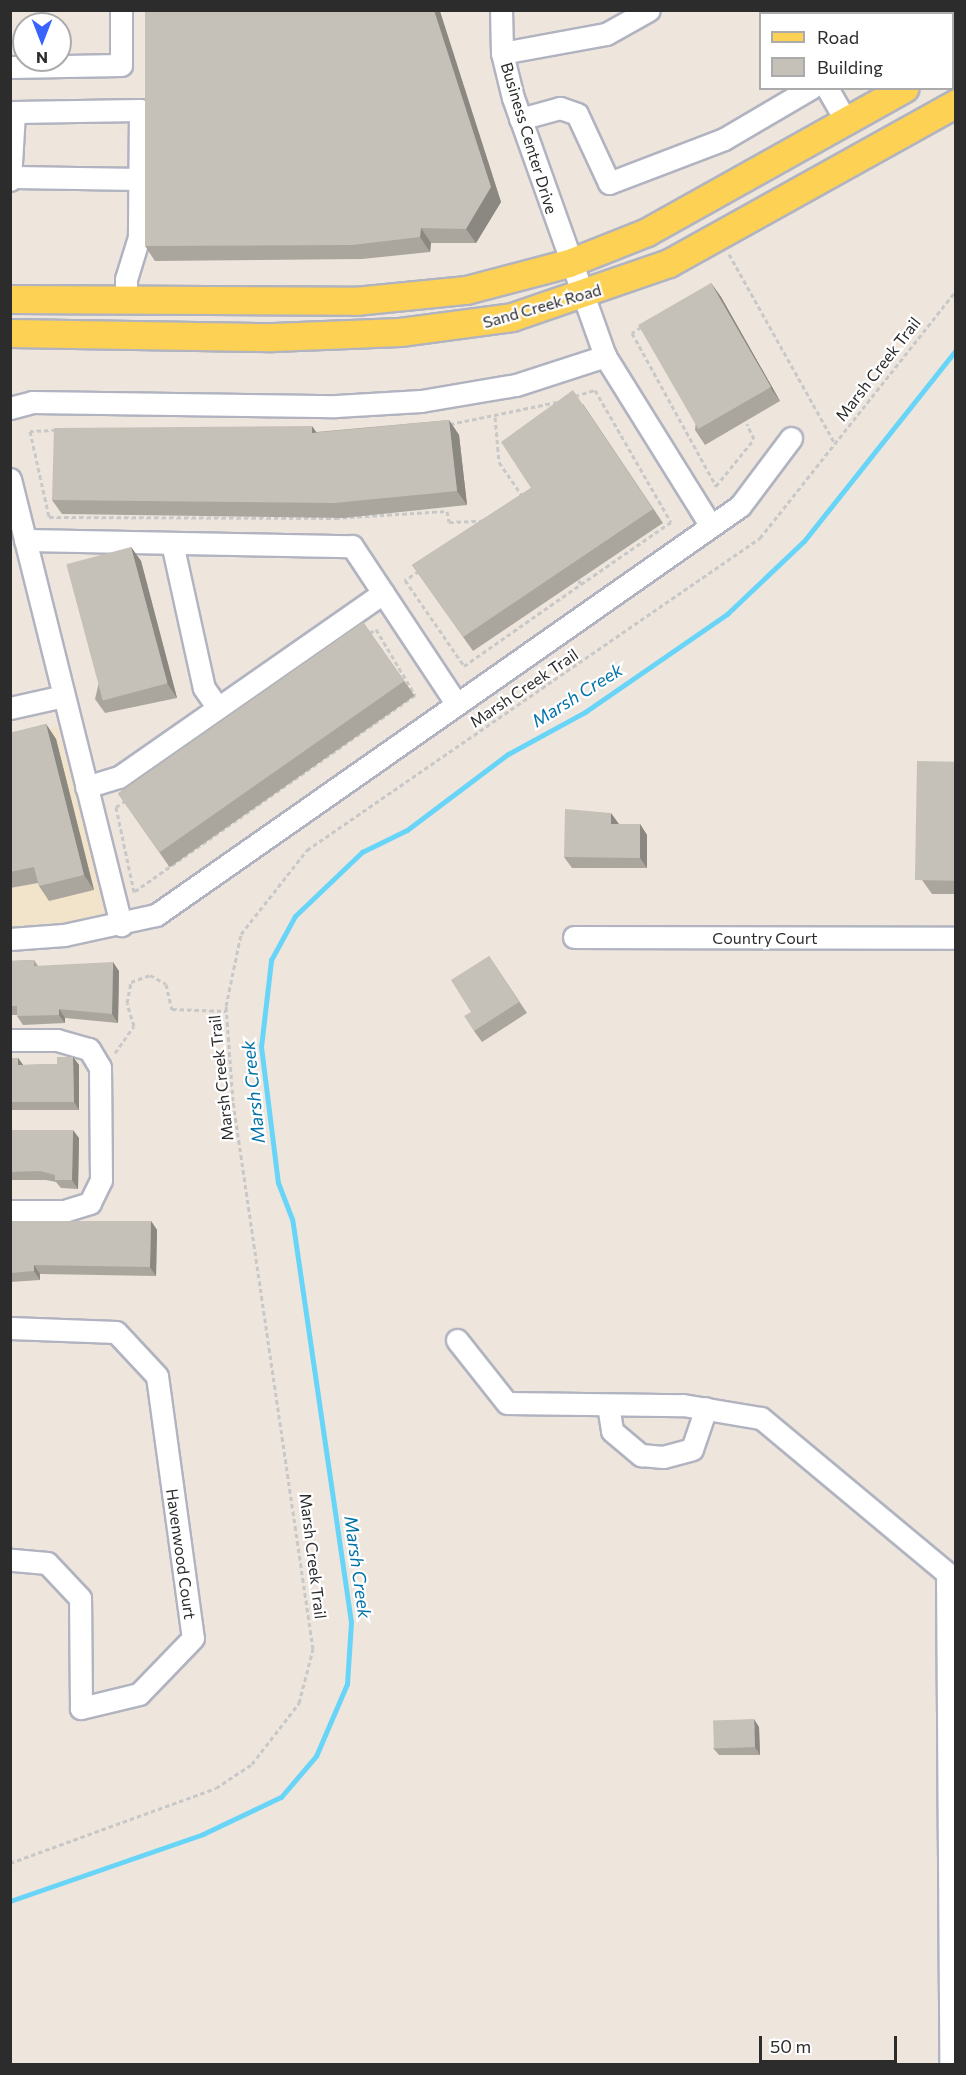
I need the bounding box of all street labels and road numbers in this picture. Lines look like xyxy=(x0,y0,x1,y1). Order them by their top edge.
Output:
street label: Business Center Drive xyxy=(497,60,561,216)
street label: Sand Creek Road xyxy=(481,280,603,332)
street label: Marsh Creek Trail xyxy=(831,313,925,425)
street label: Marsh Creek Trail xyxy=(466,645,582,731)
street label: Country Court xyxy=(712,928,818,948)
street label: Marsh Creek Trail xyxy=(205,1014,237,1142)
street label: Havenwood Court xyxy=(162,1487,200,1621)
street label: Marsh Creek Trail xyxy=(296,1492,330,1620)

